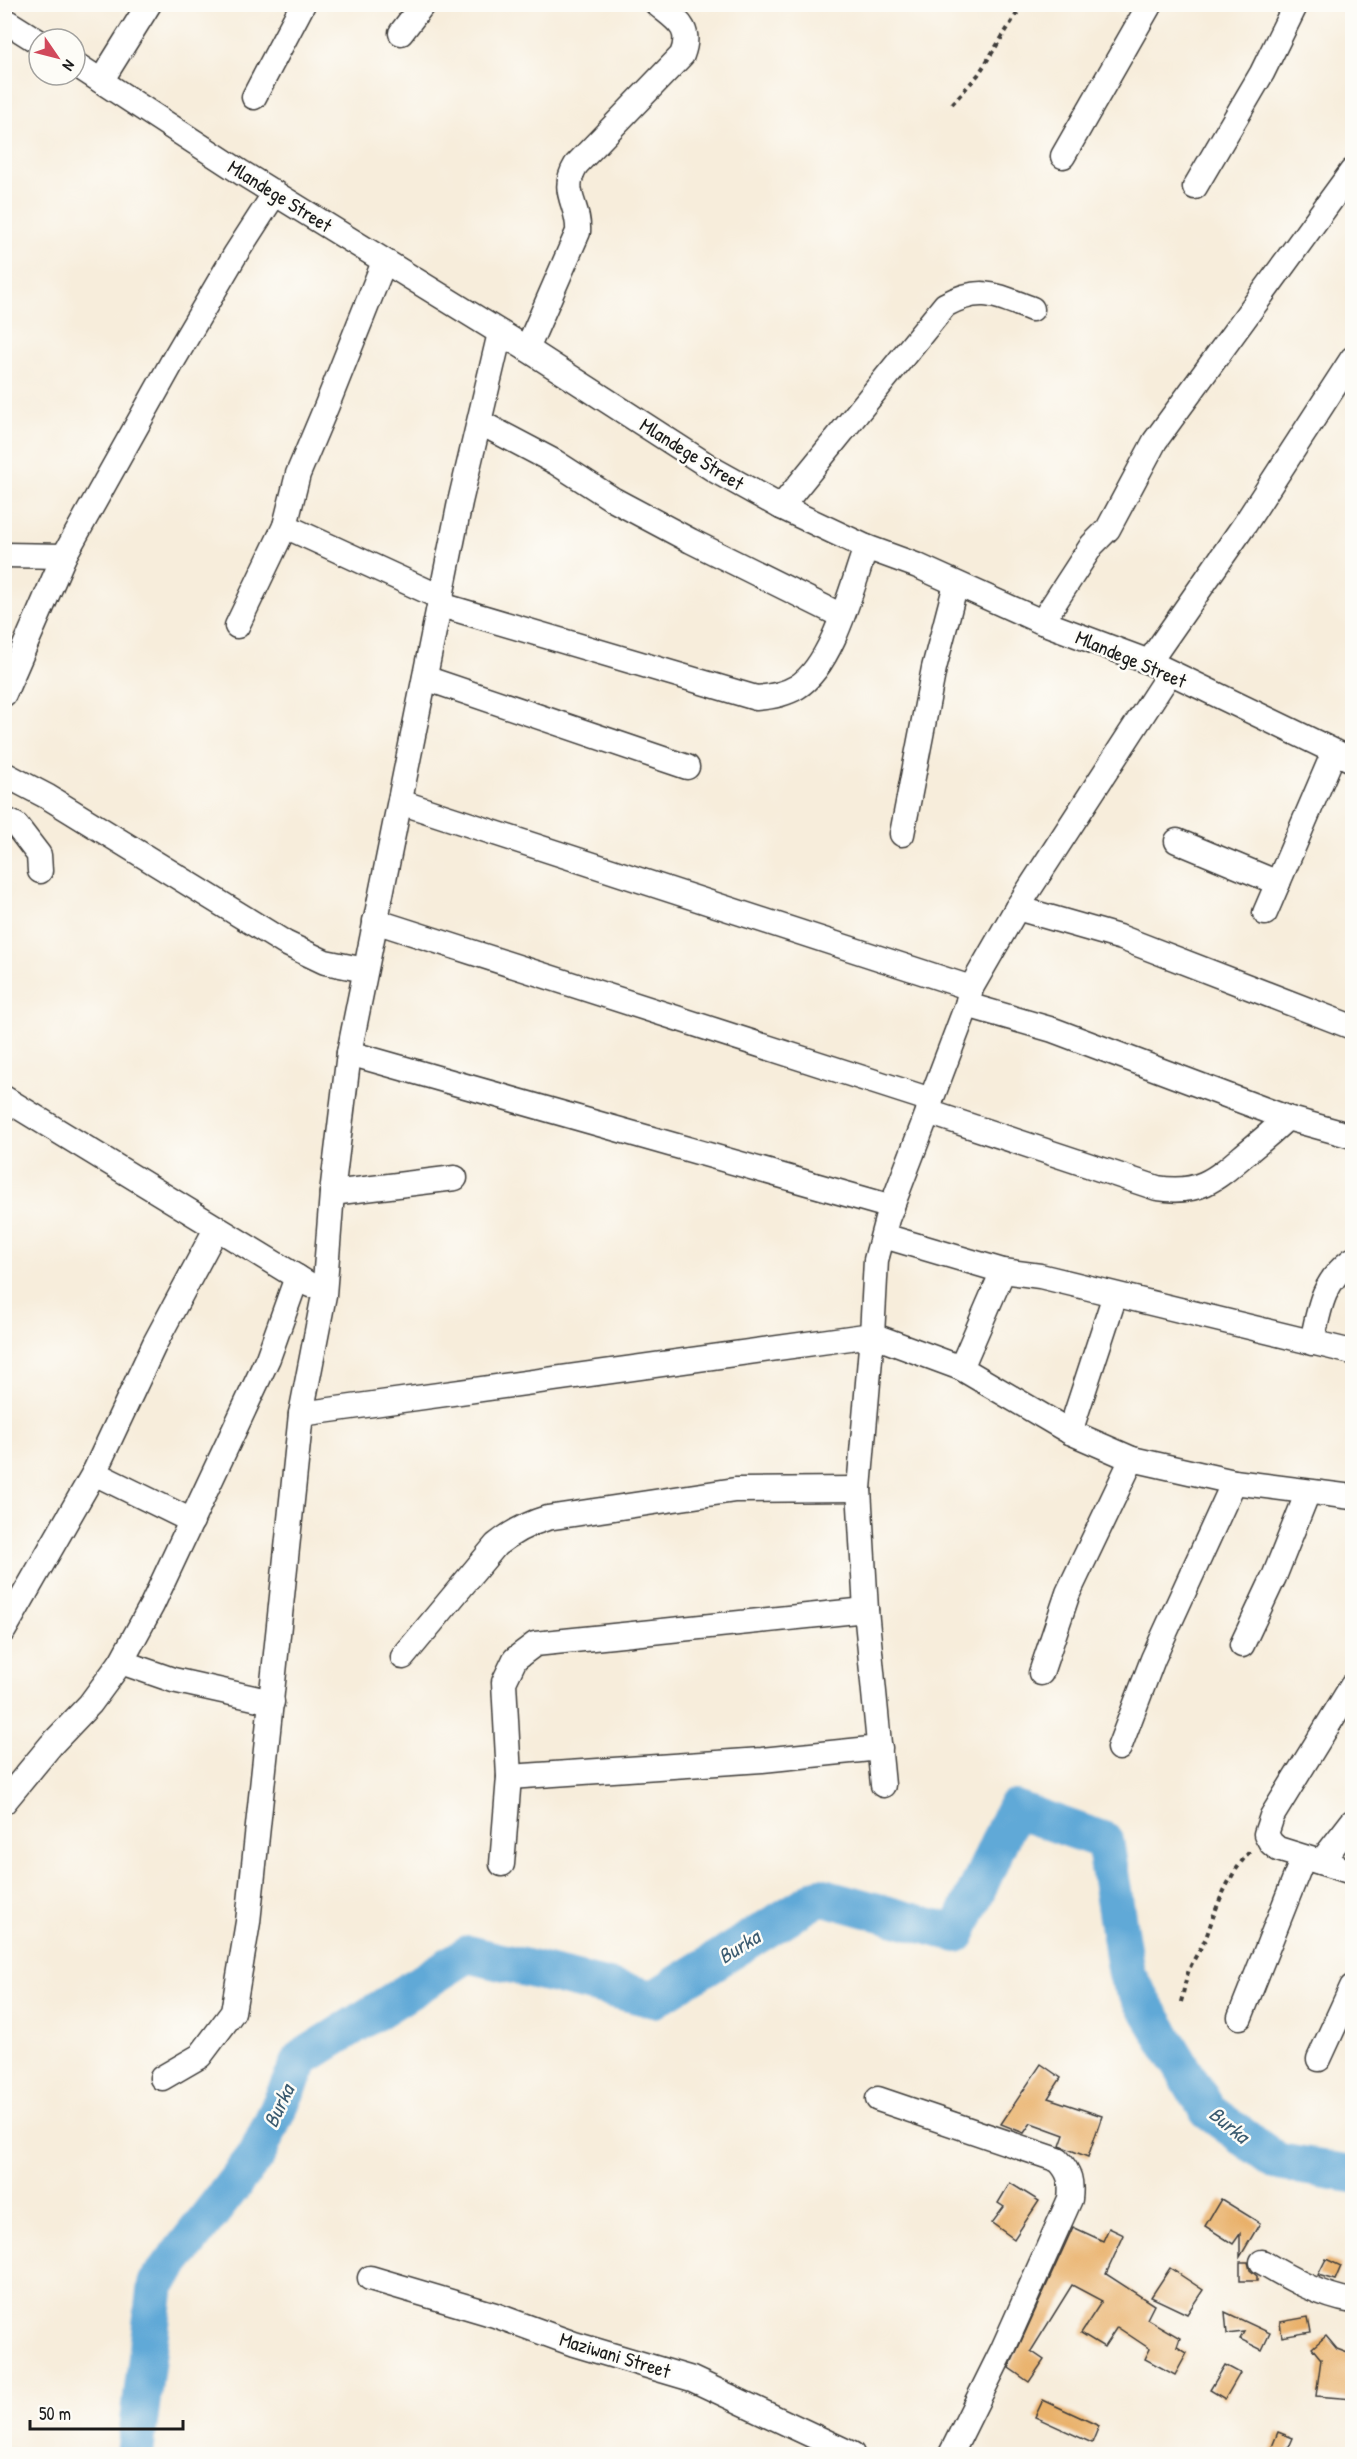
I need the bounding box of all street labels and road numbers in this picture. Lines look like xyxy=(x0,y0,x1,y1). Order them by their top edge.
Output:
street label: Mlandege Street xyxy=(223,153,338,239)
street label: Mlandege Street xyxy=(635,411,750,497)
street label: Mlandege Street xyxy=(1072,623,1192,694)
street label: Maziwani Street xyxy=(556,2325,675,2385)

